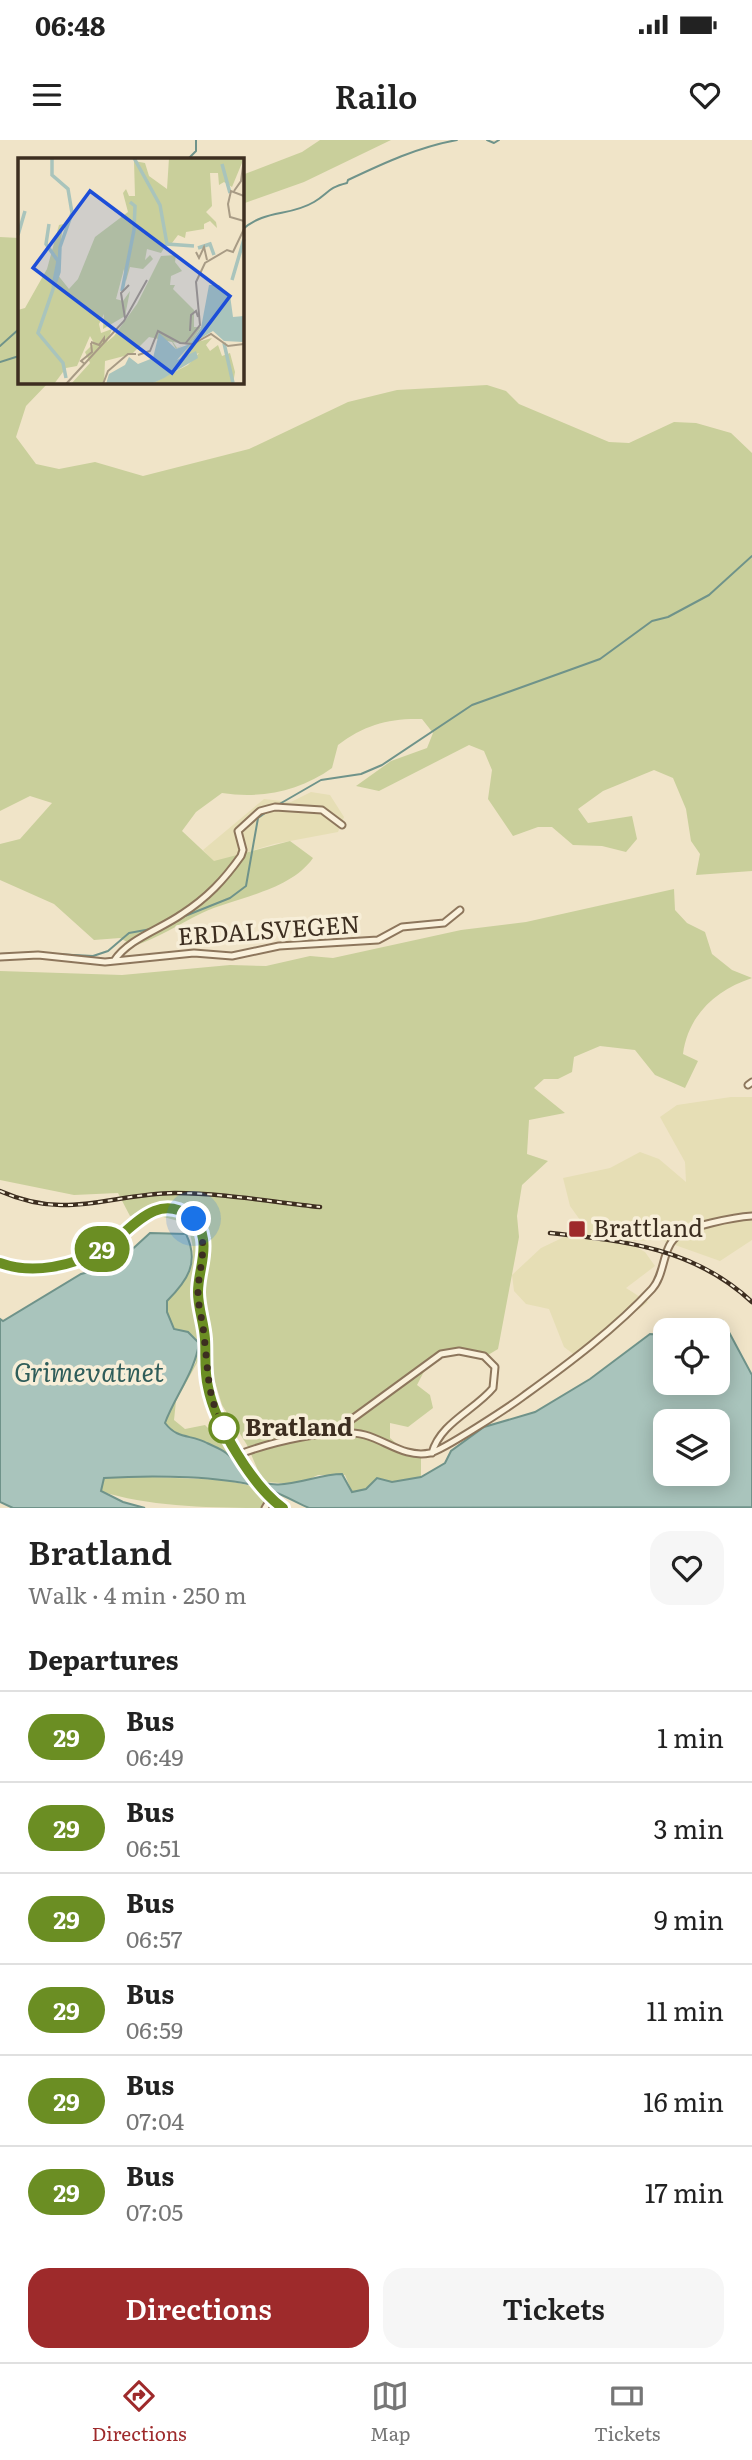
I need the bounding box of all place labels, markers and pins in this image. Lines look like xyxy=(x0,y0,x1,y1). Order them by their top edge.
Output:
place label: Brattland xyxy=(593,1209,703,1244)
marker: Brattland xyxy=(567,1219,587,1239)
place label: Bratland xyxy=(245,1408,353,1443)
marker: Bratland xyxy=(209,1413,239,1443)

